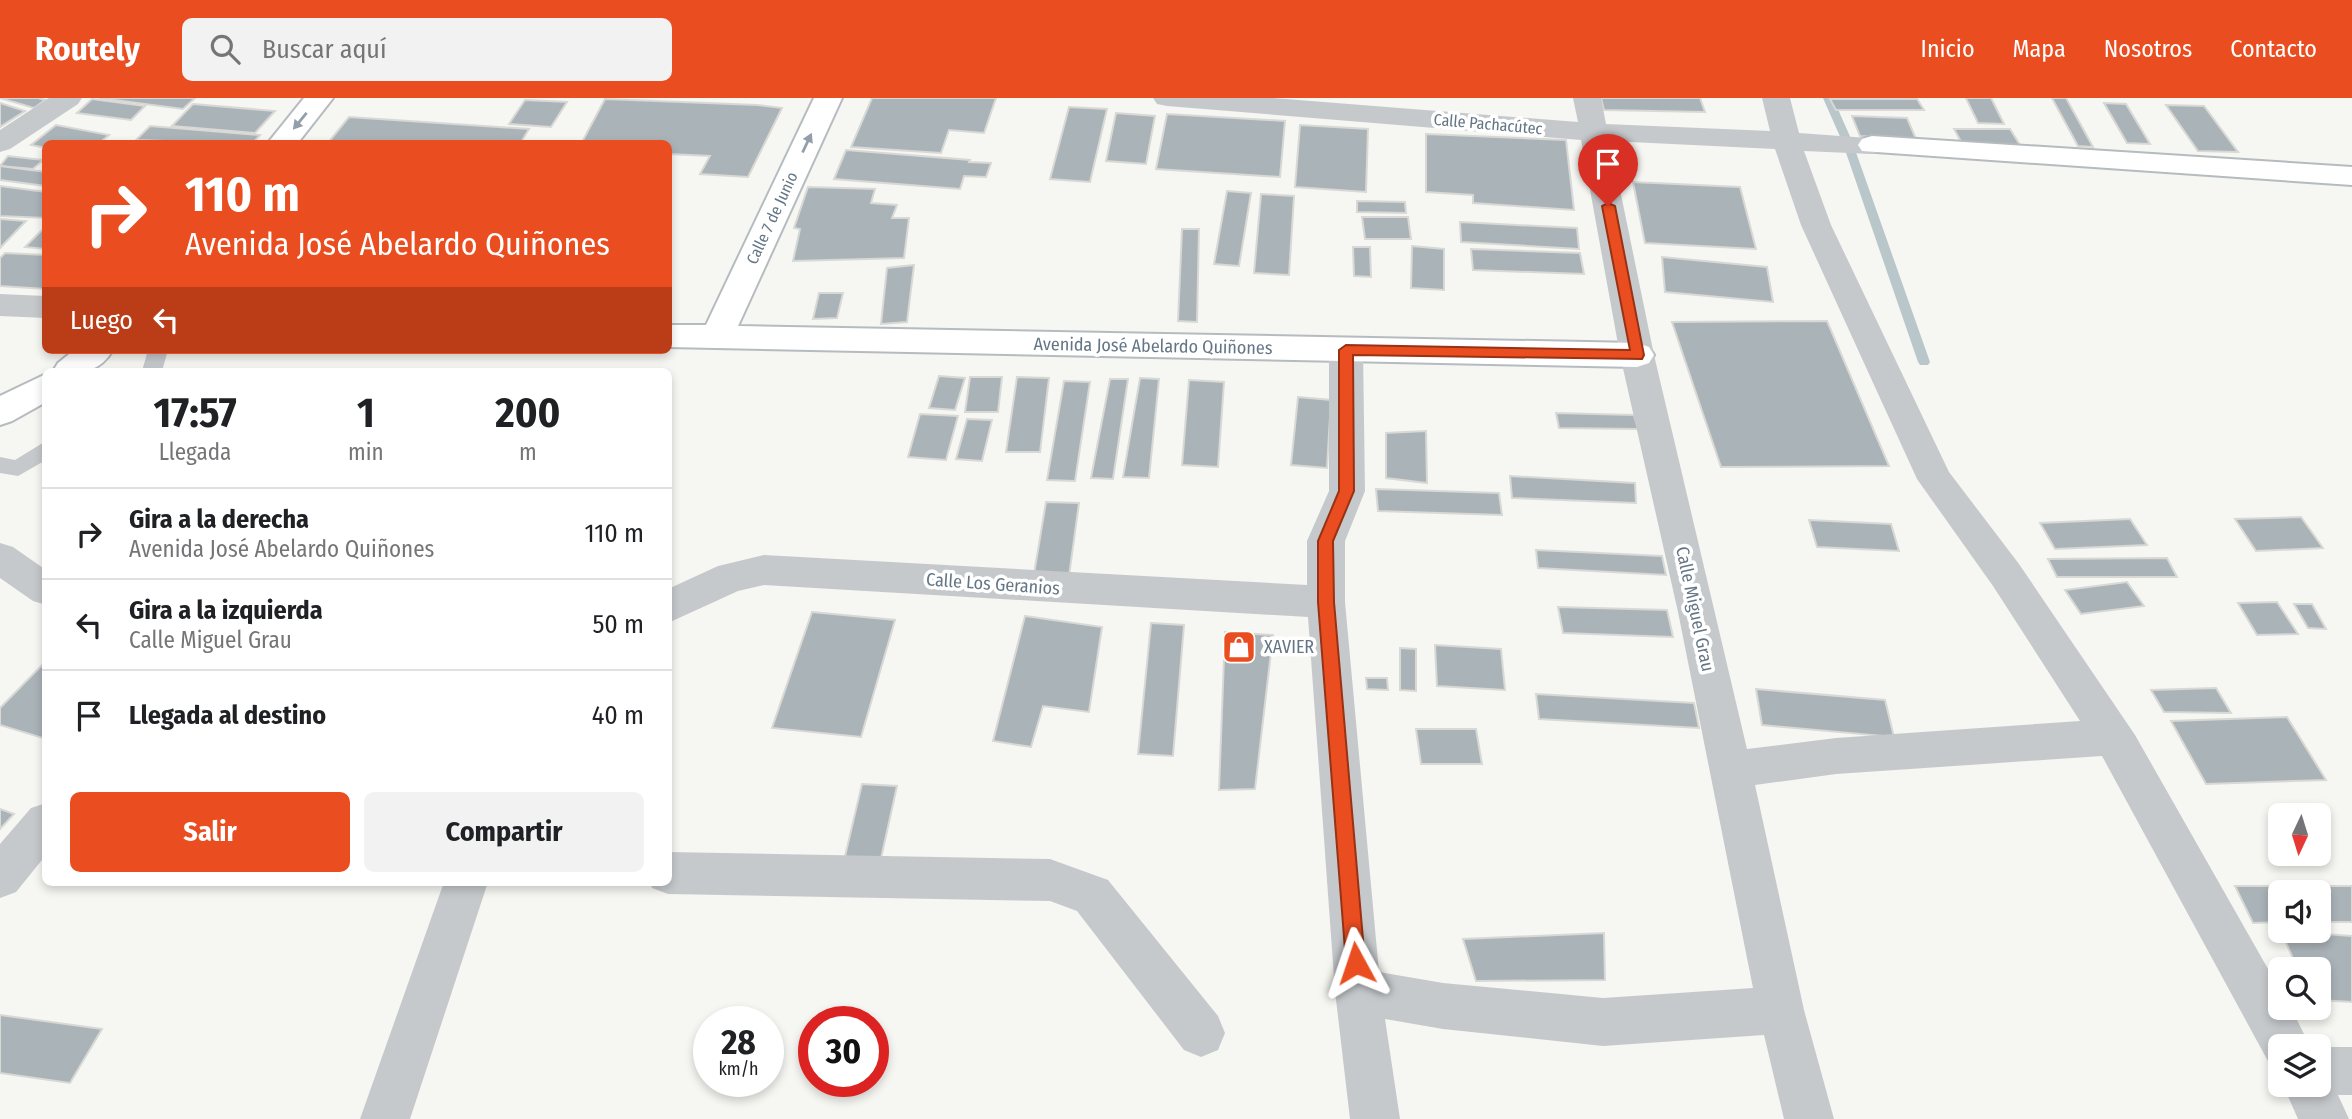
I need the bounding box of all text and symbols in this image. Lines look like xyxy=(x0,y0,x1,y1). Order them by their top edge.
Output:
search box xyxy=(182,18,672,81)
text: Routely xyxy=(35,29,140,69)
icon: search xyxy=(206,30,244,68)
text: Buscar aquí xyxy=(262,34,387,65)
text: Inicio xyxy=(1921,35,1975,63)
text: Mapa xyxy=(2013,35,2066,63)
text: Nosotros xyxy=(2104,35,2192,63)
text: Contacto xyxy=(2230,35,2317,63)
street label: Calle Pachacútec xyxy=(1433,110,1543,138)
one-way arrow xyxy=(293,112,308,129)
one-way arrow xyxy=(802,133,813,154)
pin xyxy=(1578,134,1638,206)
icon: arrive xyxy=(1589,145,1627,183)
text: 110 m xyxy=(185,165,300,224)
icon: right xyxy=(70,168,161,259)
street label: Calle 7 de Junio xyxy=(742,169,802,267)
text: Avenida José Abelardo Quiñones xyxy=(185,225,610,263)
icon: left xyxy=(147,301,185,339)
text: Luego xyxy=(70,305,133,336)
street label: Avenida José Abelardo Quiñones xyxy=(1033,333,1273,359)
text: 17:57 xyxy=(153,388,237,438)
text: 1 xyxy=(357,388,375,438)
text: 200 xyxy=(495,388,561,438)
text: Llegada xyxy=(159,438,231,466)
text: min xyxy=(348,438,384,466)
text: m xyxy=(519,438,537,466)
text: Gira a la derecha xyxy=(129,504,309,535)
icon: right xyxy=(70,515,108,553)
text: 110 m xyxy=(584,518,644,549)
text: Avenida José Abelardo Quiñones xyxy=(129,535,434,563)
street label: Calle Miguel Grau xyxy=(1671,544,1719,674)
street label: Calle Los Geranios xyxy=(925,568,1061,600)
text: Gira a la izquierda xyxy=(129,595,323,626)
icon: left xyxy=(70,606,108,644)
text: 50 m xyxy=(592,609,644,640)
text: Calle Miguel Grau xyxy=(129,626,292,654)
shop icon: XAVIER xyxy=(1220,628,1258,666)
place label: XAVIER xyxy=(1264,636,1314,658)
icon: arrive xyxy=(70,697,108,735)
text: Llegada al destino xyxy=(129,700,326,731)
text: 40 m xyxy=(592,700,644,731)
button: Salir xyxy=(70,792,350,872)
button: Compartir xyxy=(364,792,644,872)
north arrow xyxy=(2268,803,2331,866)
map controls xyxy=(2268,803,2331,1097)
button: sound xyxy=(2268,880,2331,943)
position arrow xyxy=(1319,926,1393,1000)
button: search xyxy=(2268,957,2331,1020)
speed limit sign: 30 xyxy=(798,1006,889,1097)
text: 28 xyxy=(721,1021,756,1063)
button: layers xyxy=(2268,1034,2331,1097)
text: km/h xyxy=(718,1058,759,1080)

